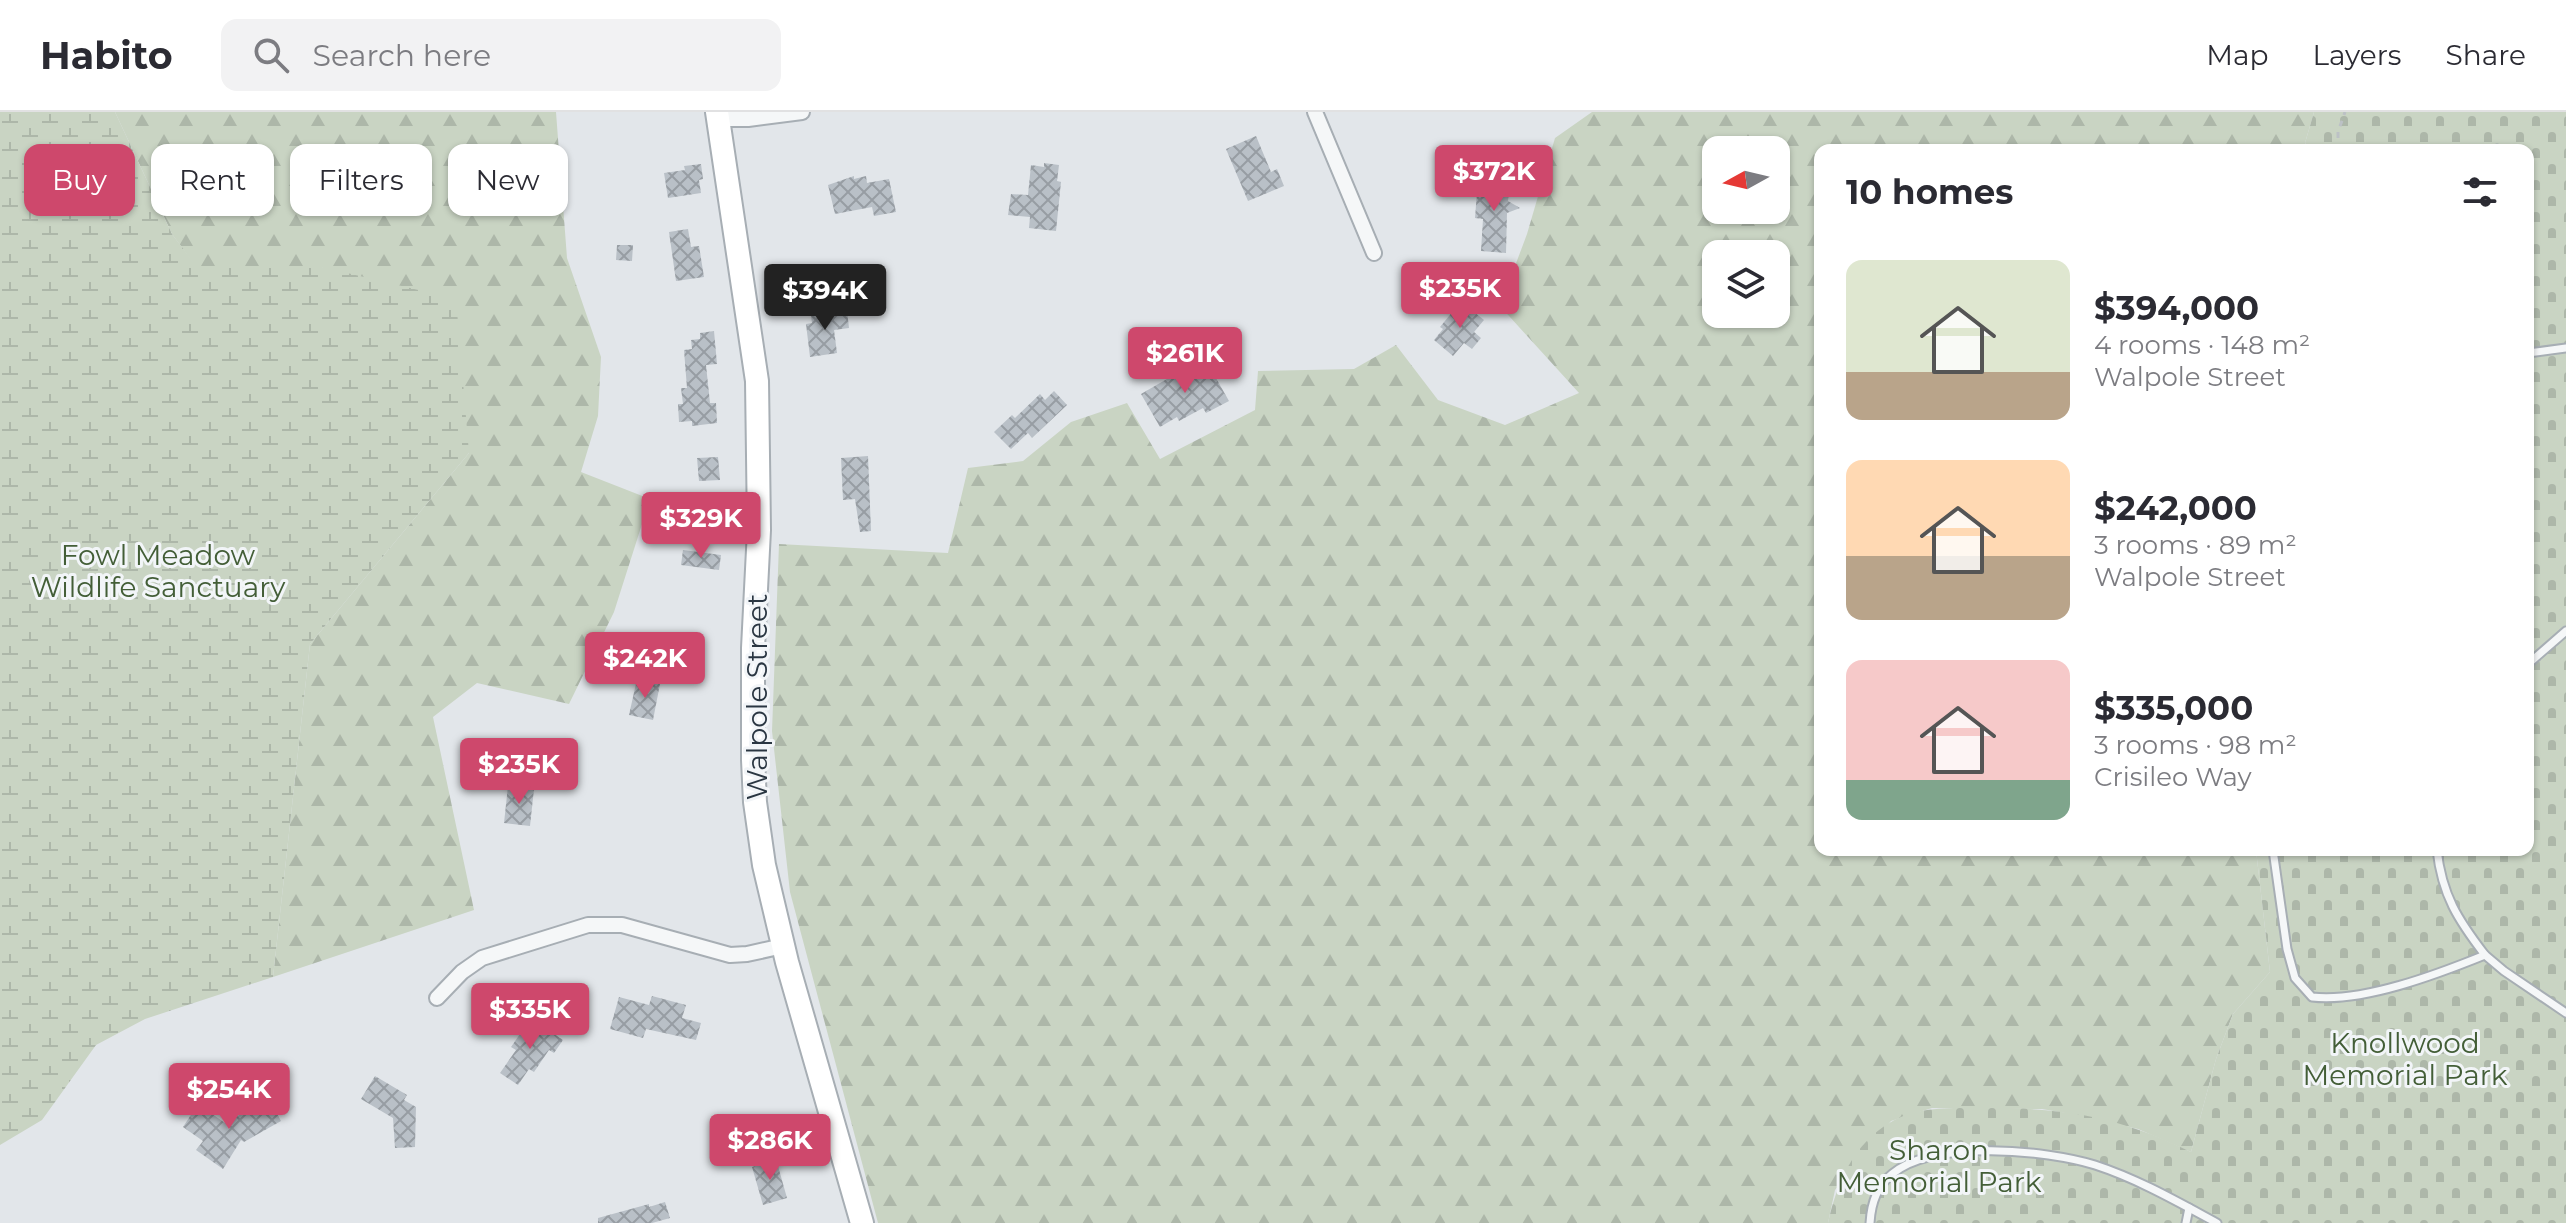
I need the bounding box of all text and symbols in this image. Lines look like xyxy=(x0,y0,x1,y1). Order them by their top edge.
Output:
search box xyxy=(221,19,781,91)
text: Habito xyxy=(40,32,173,79)
icon: search xyxy=(249,33,293,77)
text: Search here xyxy=(313,37,491,74)
text: Map xyxy=(2206,38,2269,72)
text: Layers xyxy=(2313,38,2402,72)
text: Share xyxy=(2446,38,2526,72)
north arrow xyxy=(1702,136,1790,224)
map controls xyxy=(1702,136,1790,328)
chip: Buy xyxy=(24,144,135,216)
chip: Rent xyxy=(151,144,274,216)
chip: Filters xyxy=(290,144,432,216)
chip: New xyxy=(448,144,568,216)
pin: $372K xyxy=(1438,145,1550,213)
text: $372K xyxy=(1453,155,1535,187)
icon: filters xyxy=(2458,170,2502,214)
text: 10 homes xyxy=(1846,171,2013,213)
button: layers xyxy=(1702,240,1790,328)
pin: $235K xyxy=(1404,262,1516,330)
pin: $394K xyxy=(769,264,881,332)
text: $235K xyxy=(1419,272,1501,304)
text: $394K xyxy=(782,274,868,306)
text: $394,000 xyxy=(2094,287,2259,329)
icon: home xyxy=(1910,292,2006,388)
pin: $261K xyxy=(1129,327,1241,395)
text: 4 rooms · 148 m² xyxy=(2094,329,2310,361)
text: $261K xyxy=(1146,337,1224,369)
text: Walpole Street xyxy=(2094,361,2286,393)
text: $242,000 xyxy=(2094,487,2257,529)
pin: $329K xyxy=(645,492,757,560)
icon: home xyxy=(1910,492,2006,588)
text: $329K xyxy=(660,502,742,534)
text: 3 rooms · 89 m² xyxy=(2094,529,2297,561)
park label: Fowl Meadow Wildlife Sanctuary xyxy=(31,538,286,604)
text: Walpole Street xyxy=(2094,561,2286,593)
street label: Walpole Street xyxy=(740,594,774,800)
pin: $242K xyxy=(589,632,701,700)
text: $242K xyxy=(603,642,687,674)
text: $335,000 xyxy=(2094,687,2253,729)
icon: home xyxy=(1910,692,2006,788)
text: 3 rooms · 98 m² xyxy=(2094,729,2297,761)
pin: $235K xyxy=(463,738,575,806)
text: $235K xyxy=(478,748,560,780)
text: Crisileo Way xyxy=(2094,761,2252,793)
pin: $335K xyxy=(474,983,586,1051)
text: $335K xyxy=(489,993,571,1025)
park label: Knollwood Memorial Park xyxy=(2303,1026,2508,1092)
pin: $254K xyxy=(173,1063,285,1131)
text: $254K xyxy=(187,1073,271,1105)
pin: $286K xyxy=(714,1114,826,1182)
text: $286K xyxy=(728,1124,812,1156)
park label: Sharon Memorial Park xyxy=(1837,1133,2042,1199)

